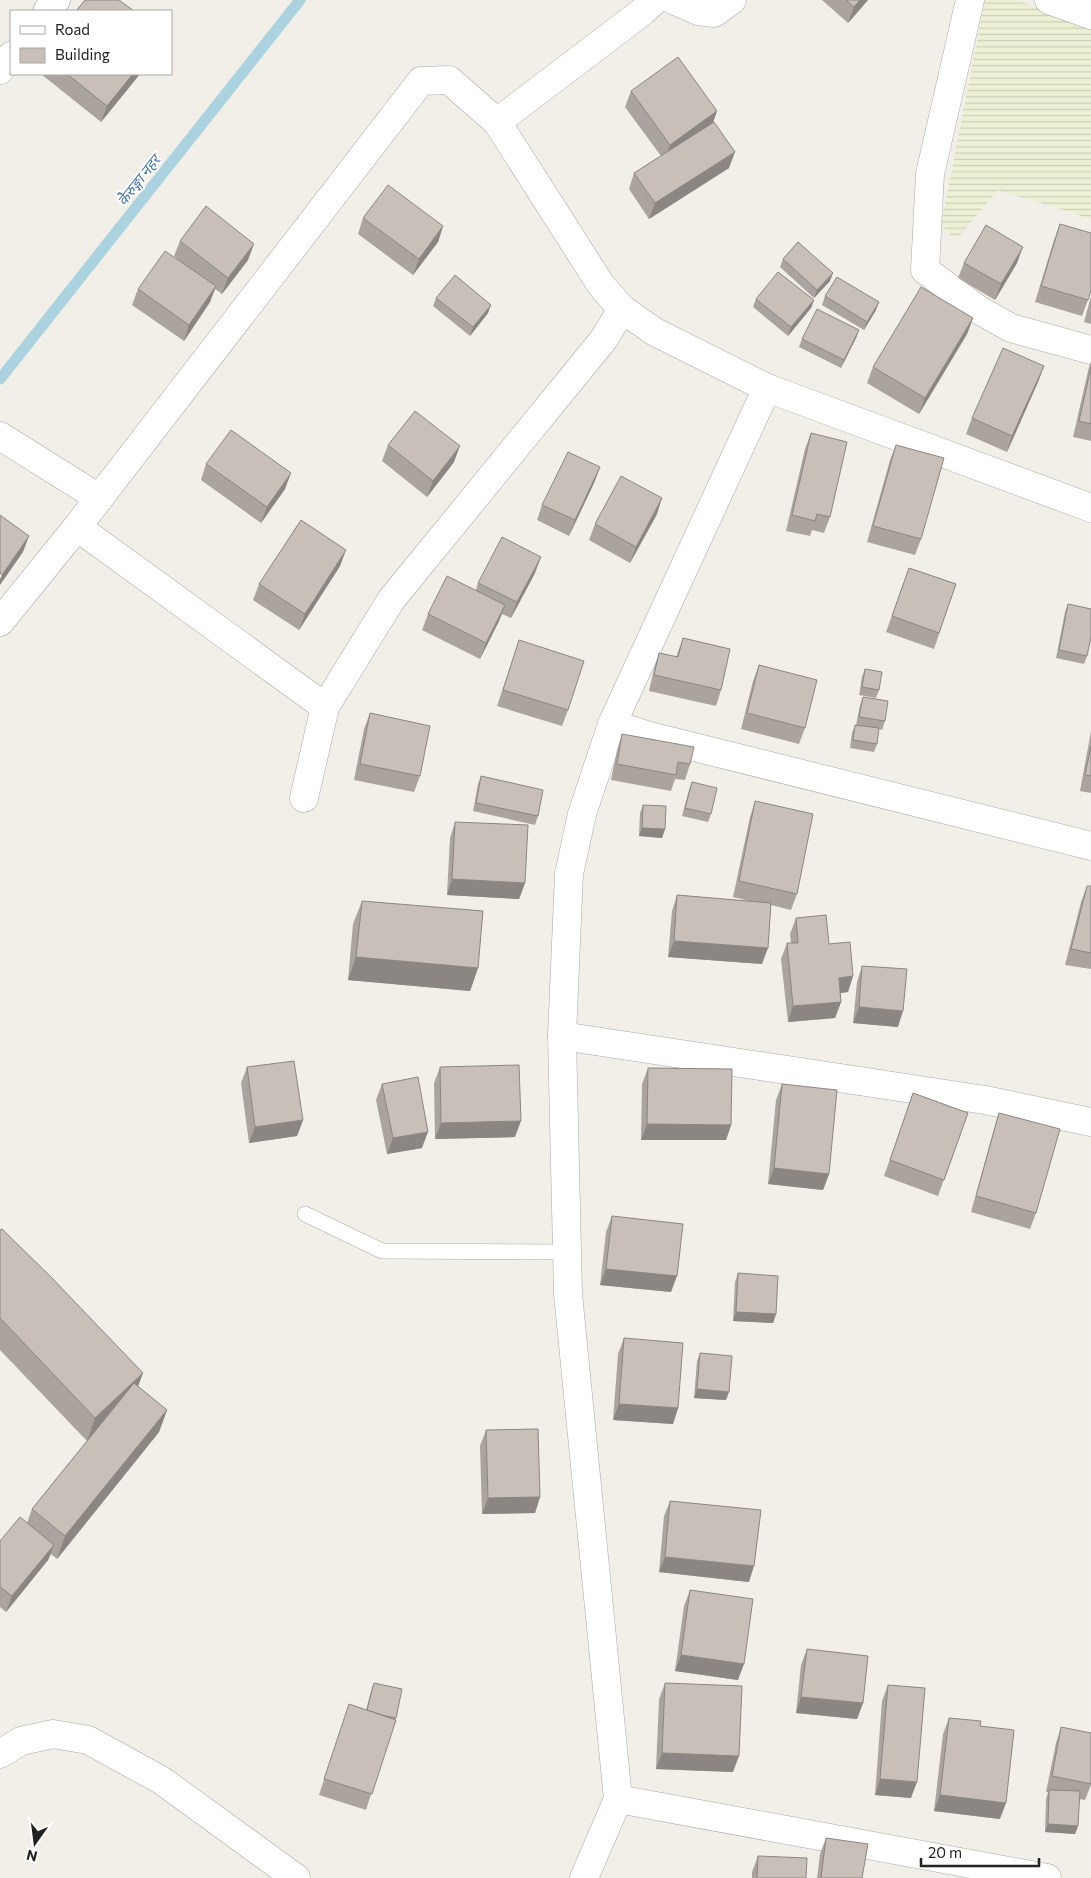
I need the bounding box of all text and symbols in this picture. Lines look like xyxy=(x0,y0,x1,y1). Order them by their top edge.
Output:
legend xyxy=(10,10,172,75)
text: Road xyxy=(55,20,90,38)
text: Building xyxy=(55,45,110,63)
water label: केेरुङ्गा नहर xyxy=(113,149,165,209)
north arrow xyxy=(10,1818,60,1868)
scale bar xyxy=(921,1836,1038,1868)
text: 20 m xyxy=(928,1843,962,1861)
text: N xyxy=(25,1847,39,1866)

